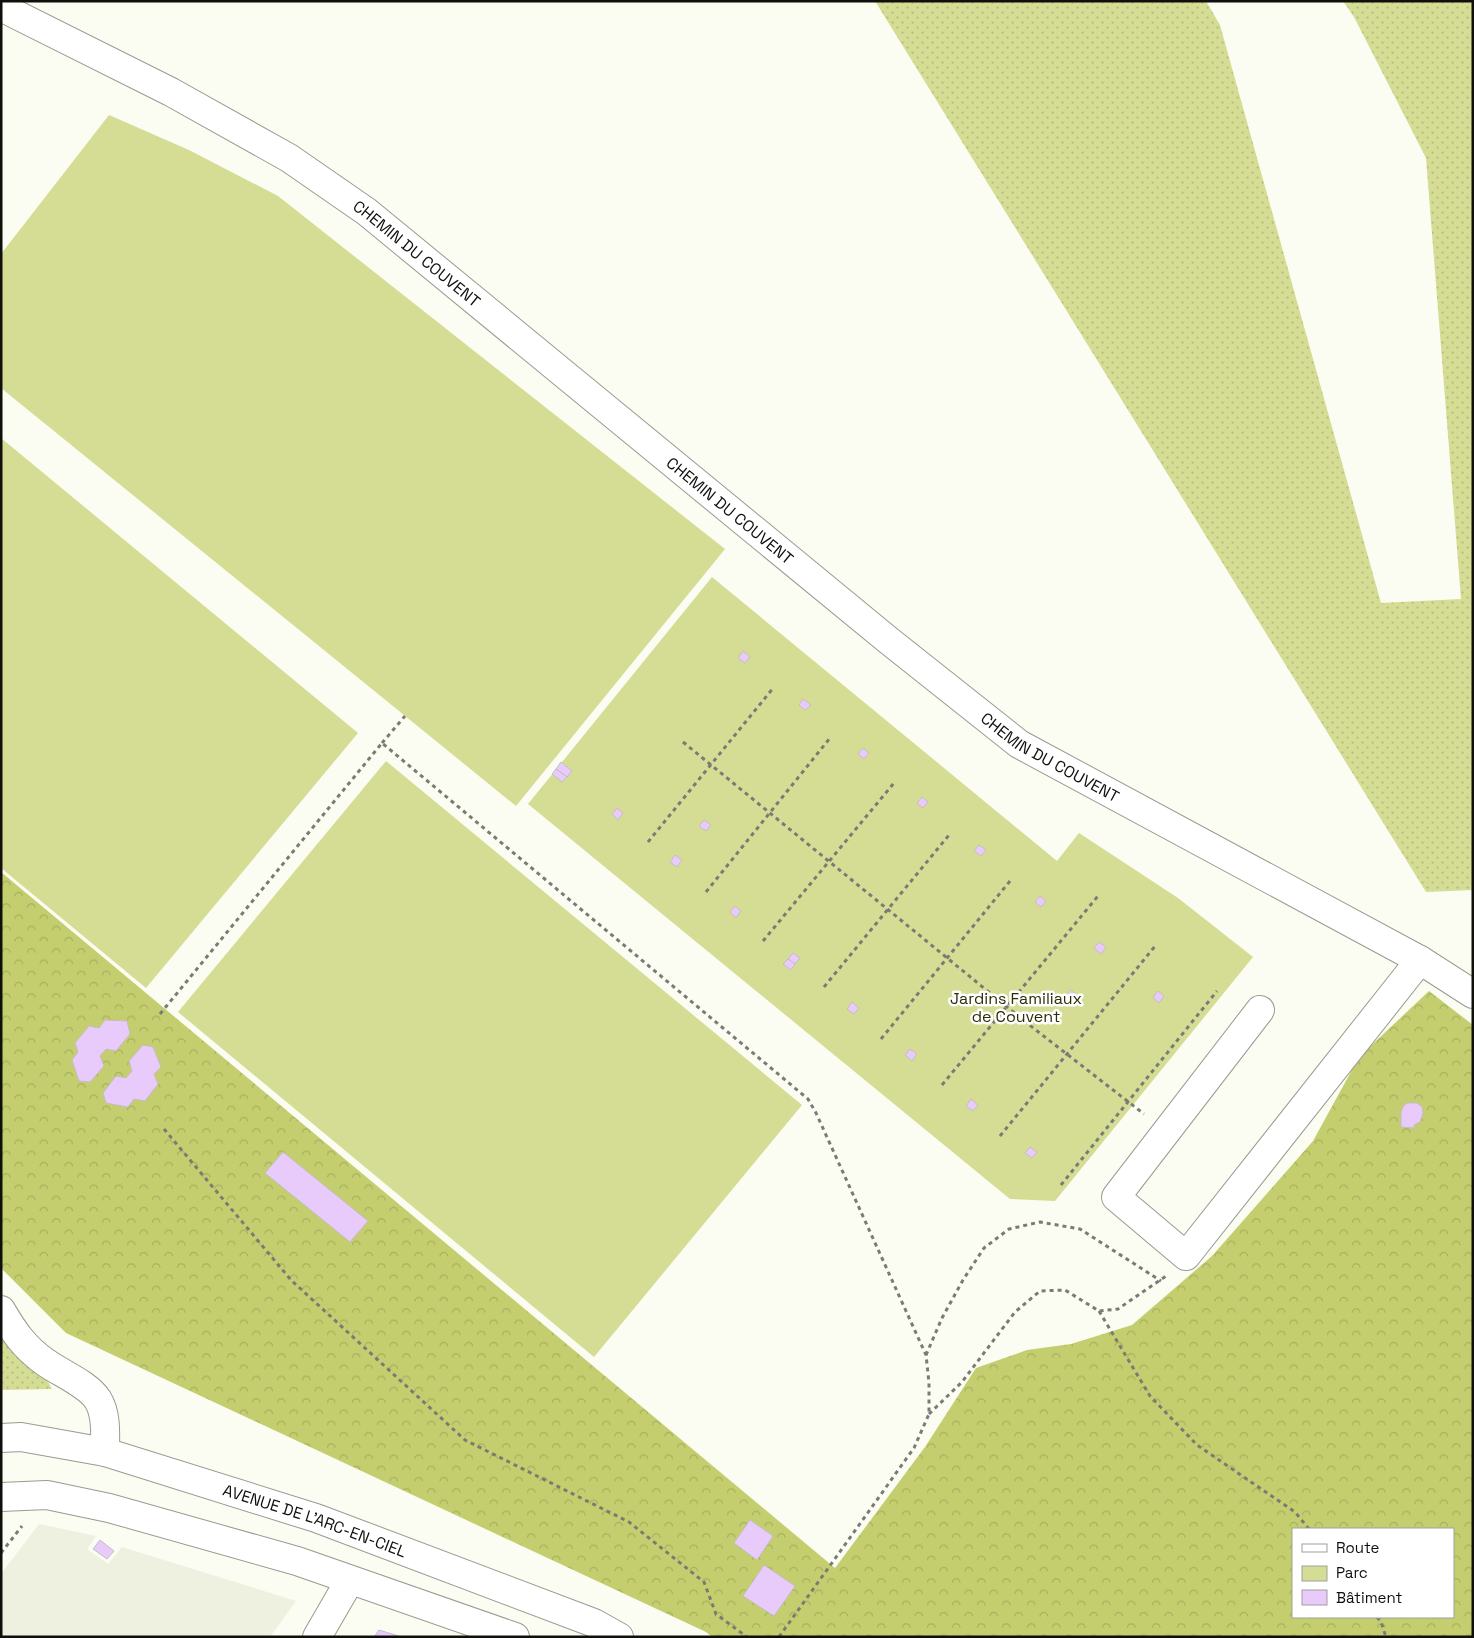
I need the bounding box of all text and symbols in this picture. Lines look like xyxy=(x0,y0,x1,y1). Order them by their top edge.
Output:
street label: CHEMIN DU COUVENT xyxy=(349,196,485,312)
street label: CHEMIN DU COUVENT xyxy=(662,452,798,569)
street label: CHEMIN DU COUVENT xyxy=(976,708,1123,807)
park label: Jardins Familiaux de Couvent xyxy=(950,988,1082,1027)
street label: AVENUE DE L'ARC-EN-CIEL xyxy=(220,1480,409,1562)
legend xyxy=(1292,1528,1454,1618)
text: Route xyxy=(1336,1538,1380,1557)
text: Parc xyxy=(1336,1563,1368,1582)
text: Bâtiment xyxy=(1336,1588,1402,1607)

